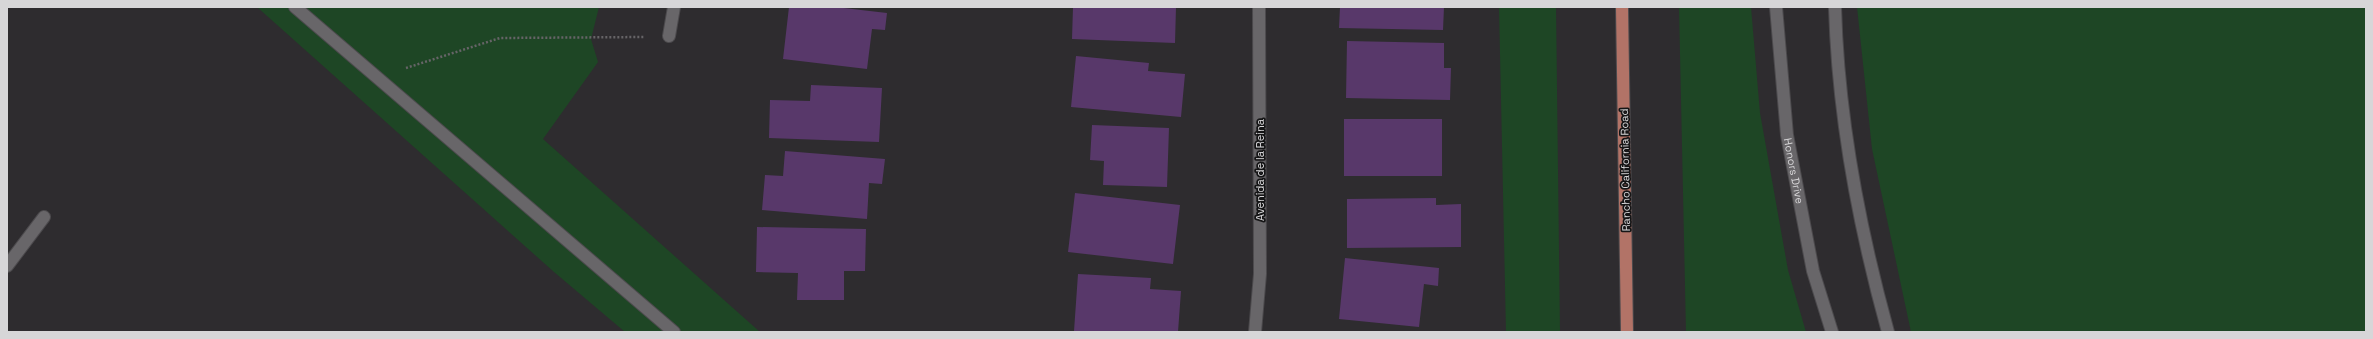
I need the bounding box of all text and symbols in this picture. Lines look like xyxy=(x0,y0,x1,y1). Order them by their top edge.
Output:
street label: Rancho California Road xyxy=(1617,108,1633,232)
street label: Avenida de la Reina xyxy=(1253,118,1267,221)
street label: Honors Drive xyxy=(1781,137,1807,205)

